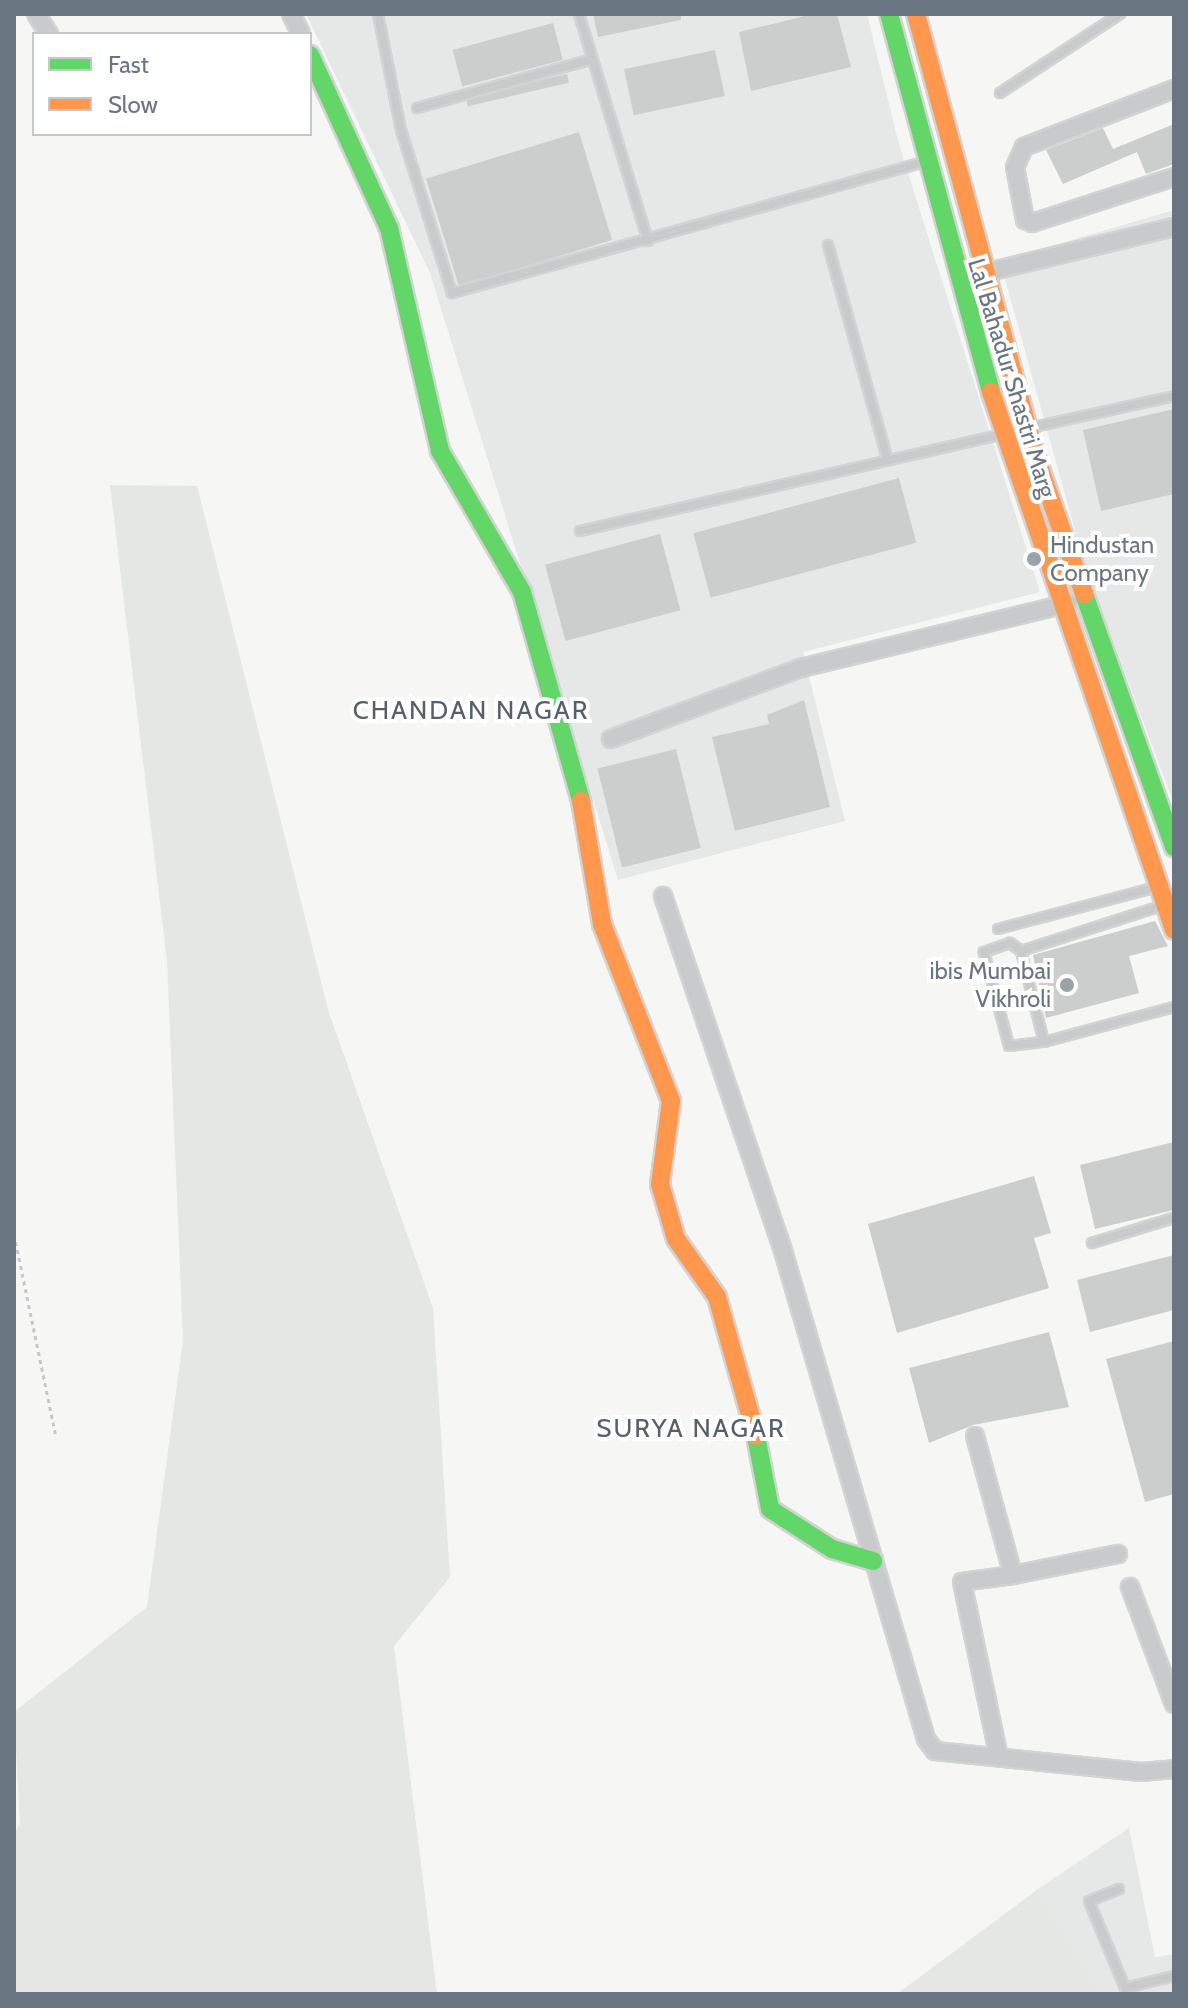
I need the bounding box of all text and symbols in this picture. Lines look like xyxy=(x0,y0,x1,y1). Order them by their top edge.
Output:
legend xyxy=(32,32,312,136)
text: Fast xyxy=(108,50,149,79)
text: Slow xyxy=(108,90,158,119)
street label: Lal Bahadur Shastri Marg xyxy=(962,255,1062,501)
place label: Hindustan Company xyxy=(1050,531,1154,587)
marker: Hindustan Company xyxy=(1025,550,1043,568)
district label: CHANDAN NAGAR xyxy=(353,695,589,727)
place label: ibis Mumbai Vikhroli xyxy=(929,957,1051,1013)
marker: ibis Mumbai Vikhroli xyxy=(1058,976,1076,994)
district label: SURYA NAGAR xyxy=(596,1413,786,1445)

